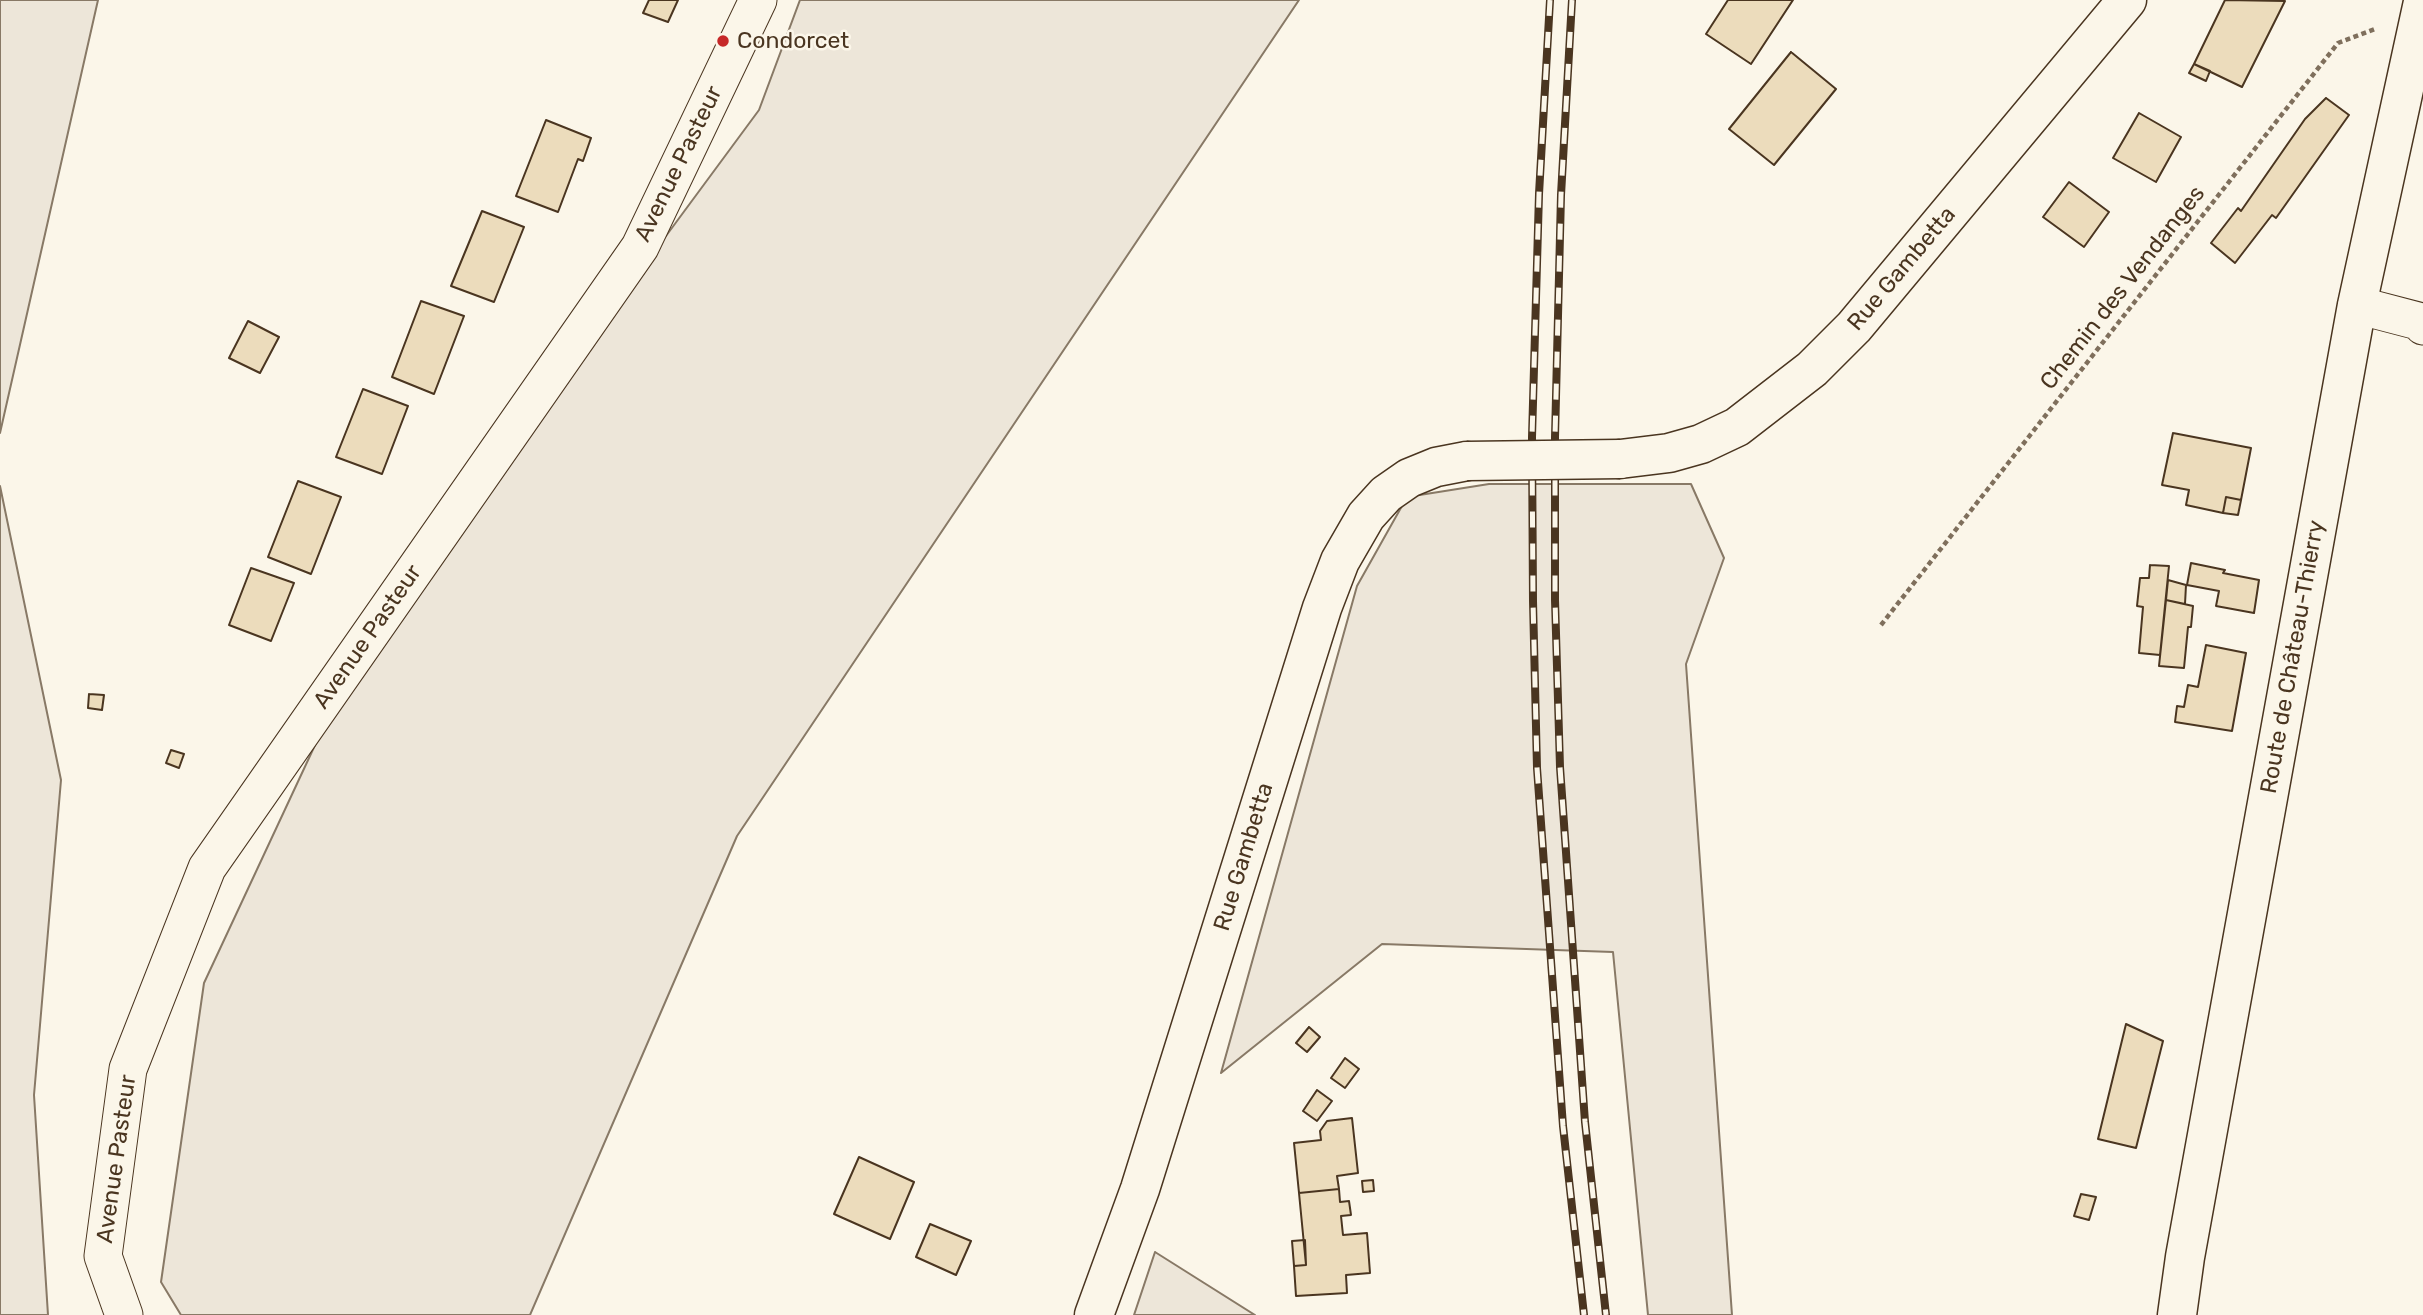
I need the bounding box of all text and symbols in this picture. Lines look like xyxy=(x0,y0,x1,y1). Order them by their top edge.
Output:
place label: Condorcet xyxy=(737,27,849,55)
marker: Condorcet xyxy=(715,33,731,49)
street label: Avenue Pasteur xyxy=(629,82,729,246)
street label: Chemin des Vendanges xyxy=(2035,181,2211,395)
street label: Rue Gambetta xyxy=(1842,201,1962,337)
street label: Route de Château-Thierry xyxy=(2255,518,2331,796)
street label: Avenue Pasteur xyxy=(308,560,428,714)
street label: Rue Gambetta xyxy=(1208,780,1280,934)
street label: Avenue Pasteur xyxy=(92,1073,142,1245)

